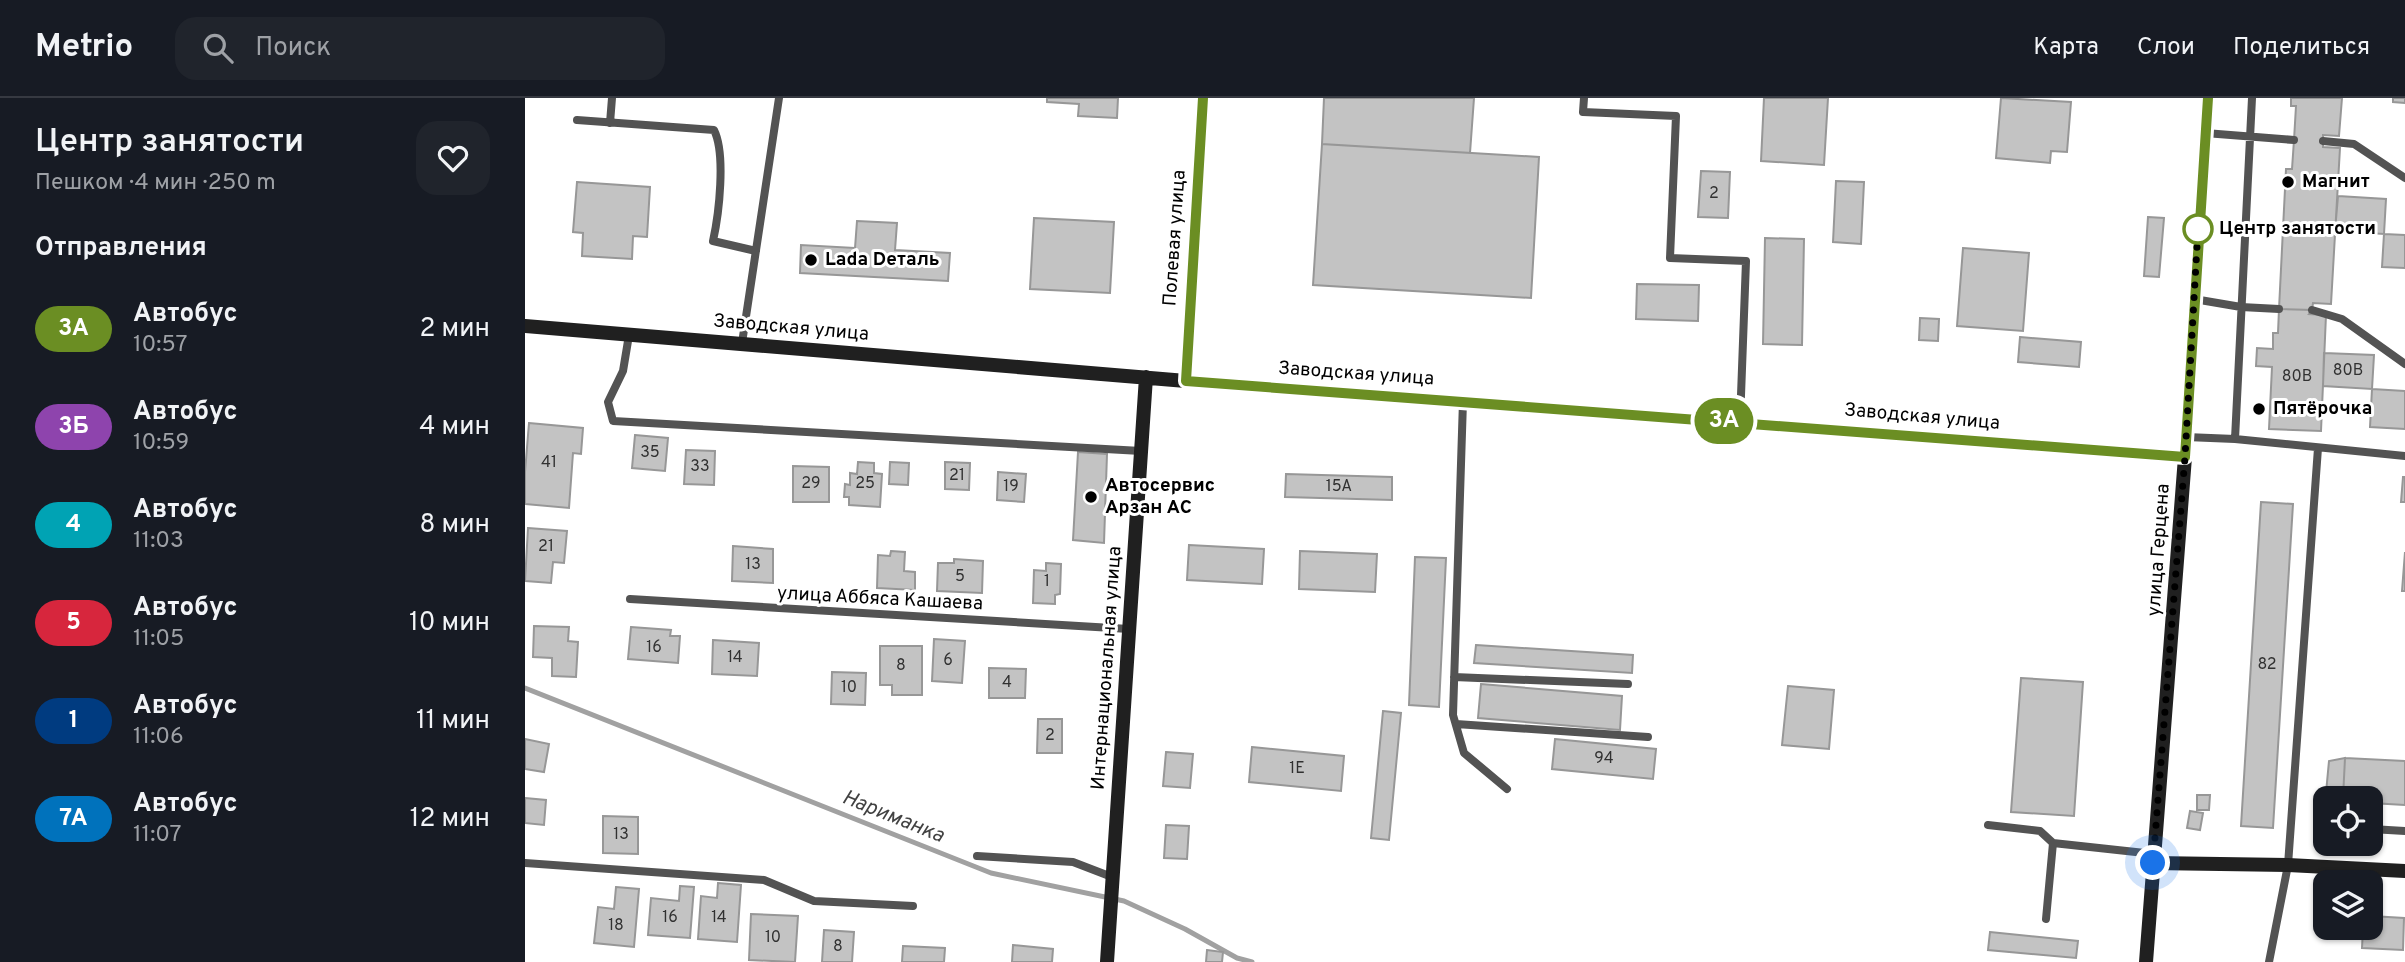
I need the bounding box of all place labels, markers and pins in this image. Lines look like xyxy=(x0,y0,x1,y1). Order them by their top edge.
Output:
place label: Магнит xyxy=(2302,170,2370,194)
marker: Магнит xyxy=(2280,174,2296,190)
marker: Центр занятости xyxy=(2183,214,2213,244)
place label: Центр занятости xyxy=(2219,217,2376,241)
place label: Lada Dеталь xyxy=(825,248,940,272)
marker: Lada Dеталь xyxy=(803,252,819,268)
place label: Пятёрочка xyxy=(2273,397,2372,421)
marker: Пятёрочка xyxy=(2251,401,2267,417)
place label: Автосервис Арзан АС xyxy=(1105,474,1215,520)
marker: Автосервис Арзан АС xyxy=(1083,489,1099,505)

